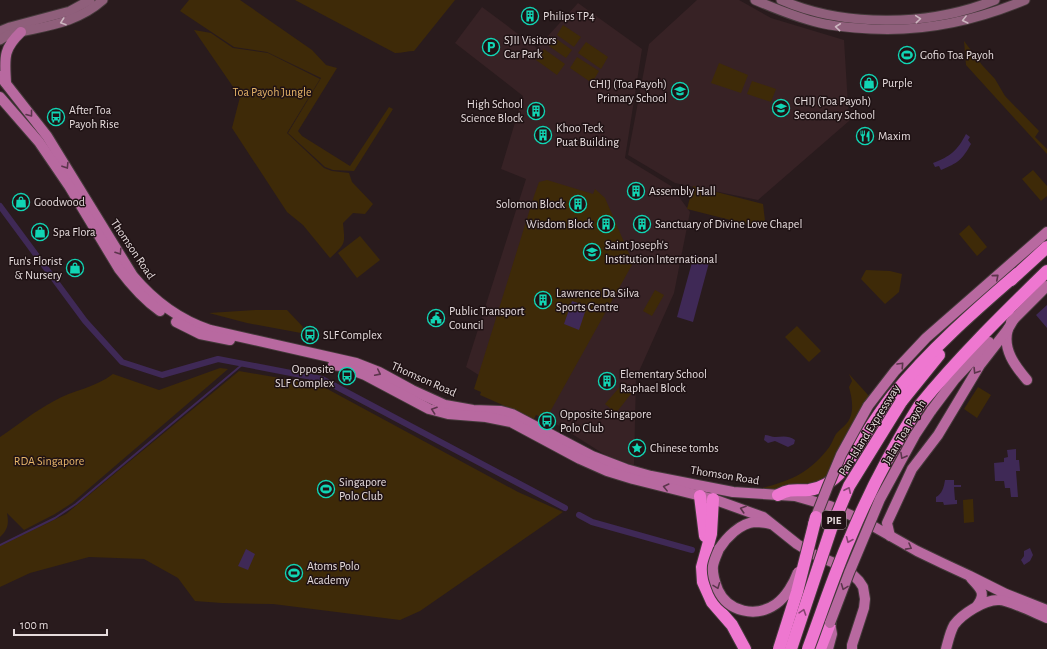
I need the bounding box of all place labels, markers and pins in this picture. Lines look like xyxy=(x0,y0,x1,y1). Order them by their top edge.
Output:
building icon: Philips TP4 xyxy=(520,6,540,26)
place label: Philips TP4 xyxy=(543,10,595,22)
place label: SJII Visitors Car Park xyxy=(504,34,557,60)
parking icon: SJII Visitors Car Park xyxy=(481,37,501,57)
sports icon: Gofio Toa Payoh xyxy=(897,45,917,65)
place label: Gofio Toa Payoh xyxy=(920,49,994,62)
shop icon: Purple xyxy=(859,73,879,93)
place label: Purple xyxy=(882,77,913,89)
place label: CHIJ (Toa Payoh) Primary School xyxy=(590,78,667,105)
school or university icon: CHIJ (Toa Payoh) Primary School xyxy=(670,81,690,101)
place label: CHIJ (Toa Payoh) Secondary School xyxy=(794,95,875,122)
place label: High School Science Block xyxy=(461,98,524,124)
school or university icon: CHIJ (Toa Payoh) Secondary School xyxy=(771,98,791,118)
building icon: High School Science Block xyxy=(526,101,546,121)
place label: After Toa Payoh Rise xyxy=(69,104,119,131)
bus stop icon: After Toa Payoh Rise xyxy=(46,107,66,127)
place label: Khoo Teck Puat Building xyxy=(556,122,619,148)
building icon: Khoo Teck Puat Building xyxy=(533,125,553,145)
restaurant icon: Maxim xyxy=(855,126,875,146)
place label: Maxim xyxy=(878,130,911,142)
building icon: Assembly Hall xyxy=(626,181,646,201)
place label: Assembly Hall xyxy=(649,185,716,198)
shop icon: Goodwood xyxy=(11,192,31,212)
building icon: Solomon Block xyxy=(568,194,588,214)
place label: Goodwood xyxy=(34,196,85,208)
place label: Solomon Block xyxy=(496,198,566,210)
building icon: Wisdom Block xyxy=(596,214,616,234)
building icon: Sanctuary of Divine Love Chapel xyxy=(632,214,652,234)
place label: Wisdom Block xyxy=(526,218,594,230)
place label: Sanctuary of Divine Love Chapel xyxy=(655,218,802,231)
shop icon: Spa Flora xyxy=(30,222,50,242)
place label: Spa Flora xyxy=(53,226,96,238)
place label: Saint Joseph's Institution International xyxy=(605,239,717,265)
school or university icon: Saint Joseph's Institution International xyxy=(582,242,602,262)
place label: Fun's Florist & Nursery xyxy=(9,255,62,282)
shop icon: Fun's Florist & Nursery xyxy=(65,258,85,278)
place label: Lawrence Da Silva Sports Centre xyxy=(556,287,640,313)
building icon: Lawrence Da Silva Sports Centre xyxy=(533,290,553,310)
place label: Public Transport Council xyxy=(449,305,525,331)
public building icon: Public Transport Council xyxy=(426,308,446,328)
bus stop icon: SLF Complex xyxy=(300,325,320,345)
place label: SLF Complex xyxy=(323,329,382,341)
place label: Opposite SLF Complex xyxy=(275,363,334,389)
bus stop icon: Opposite SLF Complex xyxy=(337,366,357,386)
place label: Elementary School Raphael Block xyxy=(620,368,707,394)
building icon: Elementary School Raphael Block xyxy=(597,371,617,391)
place label: Opposite Singapore Polo Club xyxy=(560,408,652,434)
bus stop icon: Opposite Singapore Polo Club xyxy=(537,411,557,431)
place icon: Chinese tombs xyxy=(627,438,647,458)
place label: Chinese tombs xyxy=(650,442,719,454)
place label: Singapore Polo Club xyxy=(339,476,386,502)
sports icon: Singapore Polo Club xyxy=(316,479,336,499)
place label: Atoms Polo Academy xyxy=(307,560,360,587)
sports icon: Atoms Polo Academy xyxy=(284,563,304,583)

